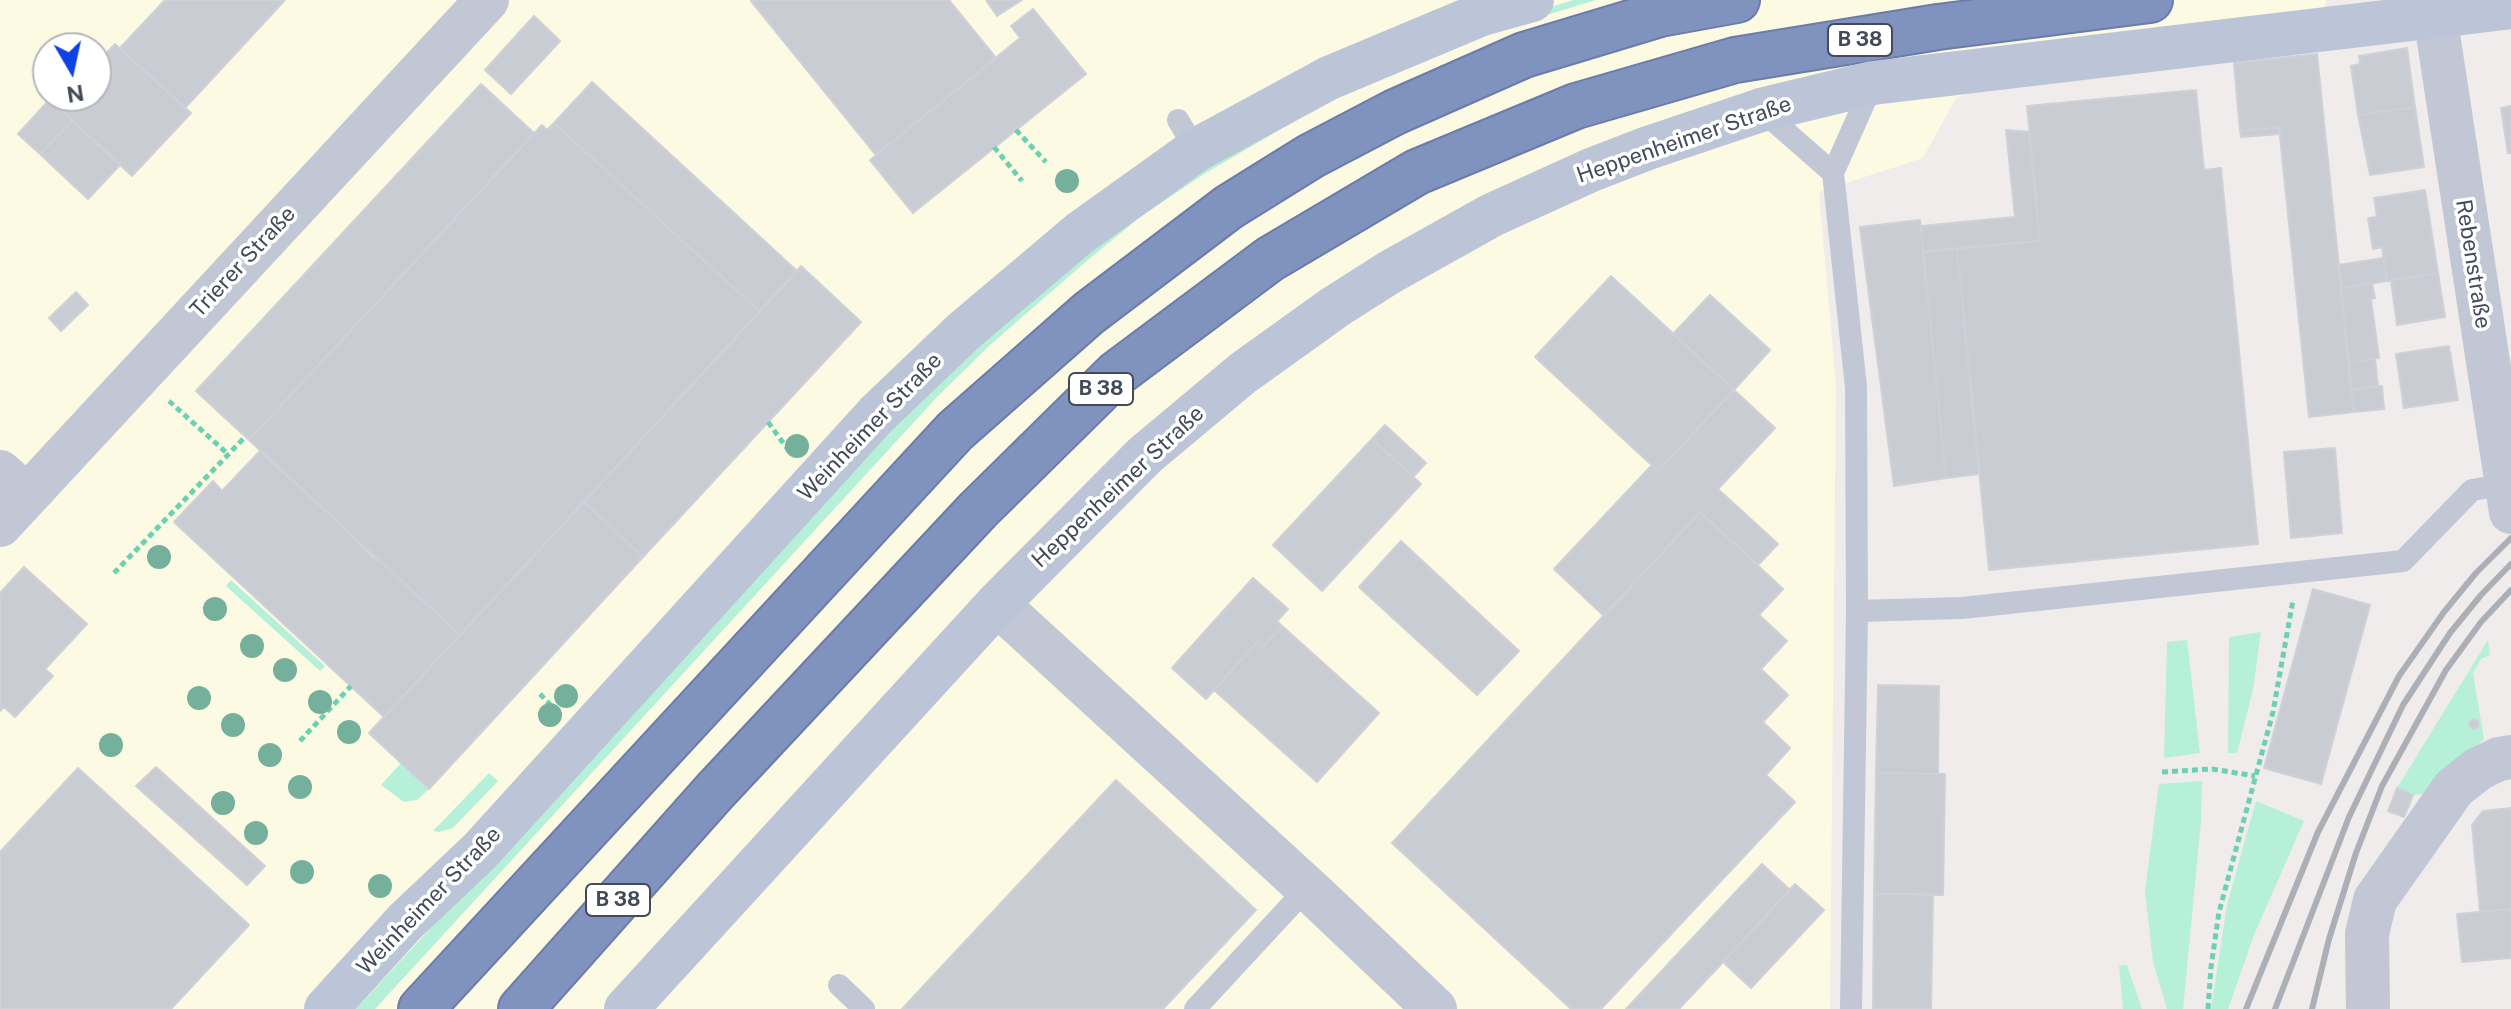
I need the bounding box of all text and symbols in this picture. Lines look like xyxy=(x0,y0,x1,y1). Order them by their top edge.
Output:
road number: B 38 xyxy=(1828,24,1892,56)
north arrow xyxy=(32,32,112,112)
text: N xyxy=(65,80,86,108)
street label: Heppenheimer Straße xyxy=(1573,91,1795,189)
street label: Rebenstraße xyxy=(2450,198,2496,330)
street label: Trierer Straße xyxy=(185,201,301,323)
street label: Weinheimer Straße xyxy=(793,347,947,507)
road number: B 38 xyxy=(1069,373,1133,405)
street label: Heppenheimer Straße xyxy=(1027,400,1209,574)
street label: Weinheimer Straße xyxy=(352,821,506,981)
road number: B 38 xyxy=(586,884,650,916)

